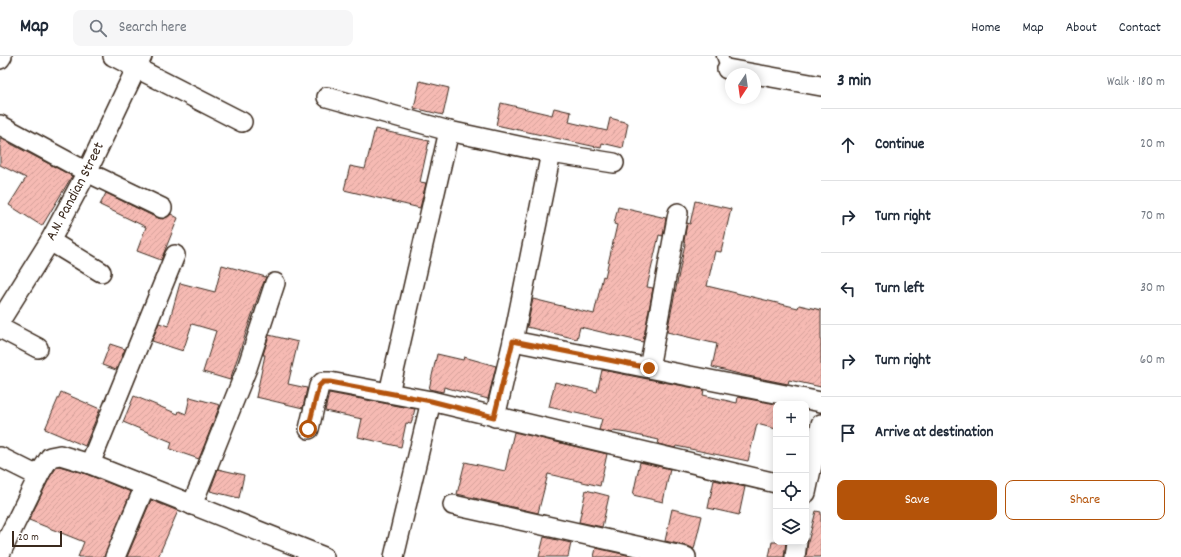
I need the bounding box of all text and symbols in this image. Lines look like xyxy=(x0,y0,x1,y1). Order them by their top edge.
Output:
search box xyxy=(73,10,353,46)
text: Map xyxy=(20,14,49,41)
icon: search xyxy=(87,17,109,39)
text: Search here xyxy=(119,17,187,39)
text: Home xyxy=(971,18,1000,38)
text: Map xyxy=(1022,18,1044,38)
text: About xyxy=(1066,18,1097,38)
text: Contact xyxy=(1119,18,1161,38)
north arrow xyxy=(725,68,761,104)
text: 3 min xyxy=(837,70,871,94)
text: Walk · 180 m xyxy=(1107,73,1165,92)
icon: ahead xyxy=(837,134,859,156)
text: Continue xyxy=(875,134,924,156)
text: 20 m xyxy=(1140,135,1165,154)
street label: A.N. Pandian Street xyxy=(41,138,111,245)
icon: right xyxy=(837,206,859,228)
text: Turn right xyxy=(875,206,931,228)
text: 70 m xyxy=(1141,207,1165,226)
icon: left xyxy=(837,278,859,300)
text: Turn left xyxy=(875,278,924,300)
text: 30 m xyxy=(1140,279,1165,298)
icon: right xyxy=(837,350,859,372)
text: Turn right xyxy=(875,350,931,372)
text: 60 m xyxy=(1140,351,1165,370)
route end xyxy=(640,359,658,377)
map controls xyxy=(773,401,809,545)
button: + xyxy=(773,401,809,437)
route start xyxy=(299,420,317,438)
icon: arrive xyxy=(837,422,859,444)
text: Arrive at destination xyxy=(875,422,993,444)
button: − xyxy=(773,437,809,473)
button: locate xyxy=(773,473,809,509)
button: Save xyxy=(837,480,997,520)
button: Share xyxy=(1005,480,1165,520)
button: layers xyxy=(773,509,809,545)
scale bar xyxy=(12,529,62,548)
text: 20 m xyxy=(18,530,39,546)

